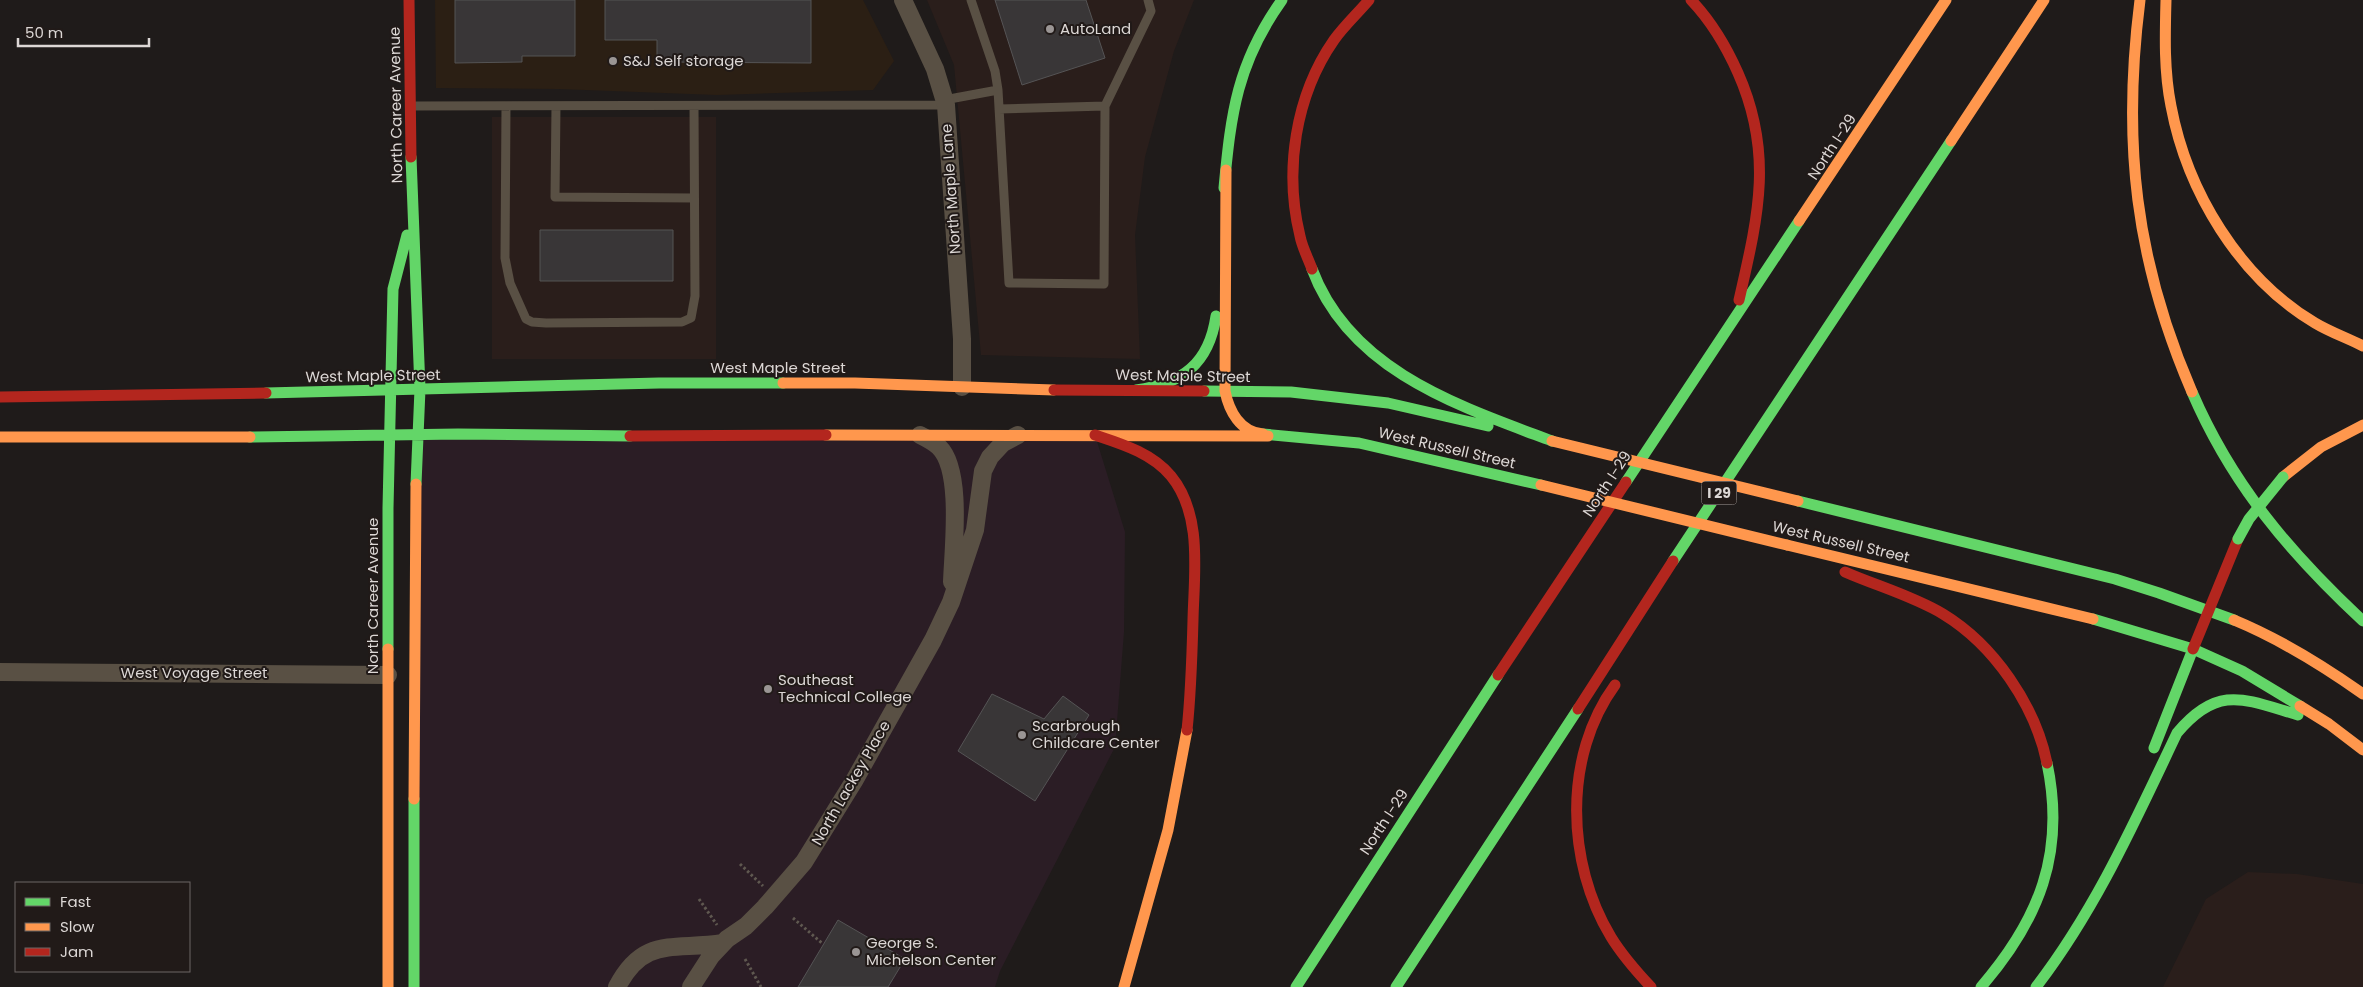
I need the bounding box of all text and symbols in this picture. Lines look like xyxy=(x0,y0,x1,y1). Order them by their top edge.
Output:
scale bar xyxy=(18,15,149,47)
place label: AutoLand xyxy=(1060,18,1131,39)
text: 50 m xyxy=(25,22,63,43)
marker: AutoLand xyxy=(1044,23,1056,35)
street label: North Career Avenue xyxy=(384,27,407,184)
place label: S&J Self storage xyxy=(623,50,744,71)
marker: S&J Self storage xyxy=(607,55,619,67)
street label: North I-29 xyxy=(1802,110,1861,184)
street label: North Maple Lane xyxy=(935,123,966,255)
street label: West Maple Street xyxy=(710,357,846,378)
street label: West Maple Street xyxy=(305,364,441,387)
street label: West Maple Street xyxy=(1115,364,1251,387)
street label: West Russell Street xyxy=(1376,422,1518,474)
street label: North I-29 xyxy=(1577,447,1636,521)
road number: I 29 xyxy=(1702,482,1736,504)
street label: West Russell Street xyxy=(1770,516,1912,568)
street label: North Career Avenue xyxy=(362,518,383,674)
street label: West Voyage Street xyxy=(121,662,267,683)
place label: Southeast Technical College xyxy=(778,669,912,707)
marker: Southeast Technical College xyxy=(762,683,774,695)
place label: Scarbrough Childcare Center xyxy=(1032,715,1160,753)
street label: North Lackey Place xyxy=(806,716,895,849)
marker: Scarbrough Childcare Center xyxy=(1016,729,1028,741)
street label: North I-29 xyxy=(1354,785,1413,859)
legend xyxy=(15,882,190,972)
text: Fast xyxy=(60,891,91,912)
text: Slow xyxy=(60,916,95,937)
place label: George S. Michelson Center xyxy=(866,932,997,970)
text: Jam xyxy=(60,941,94,962)
marker: George S. Michelson Center xyxy=(850,946,862,958)

